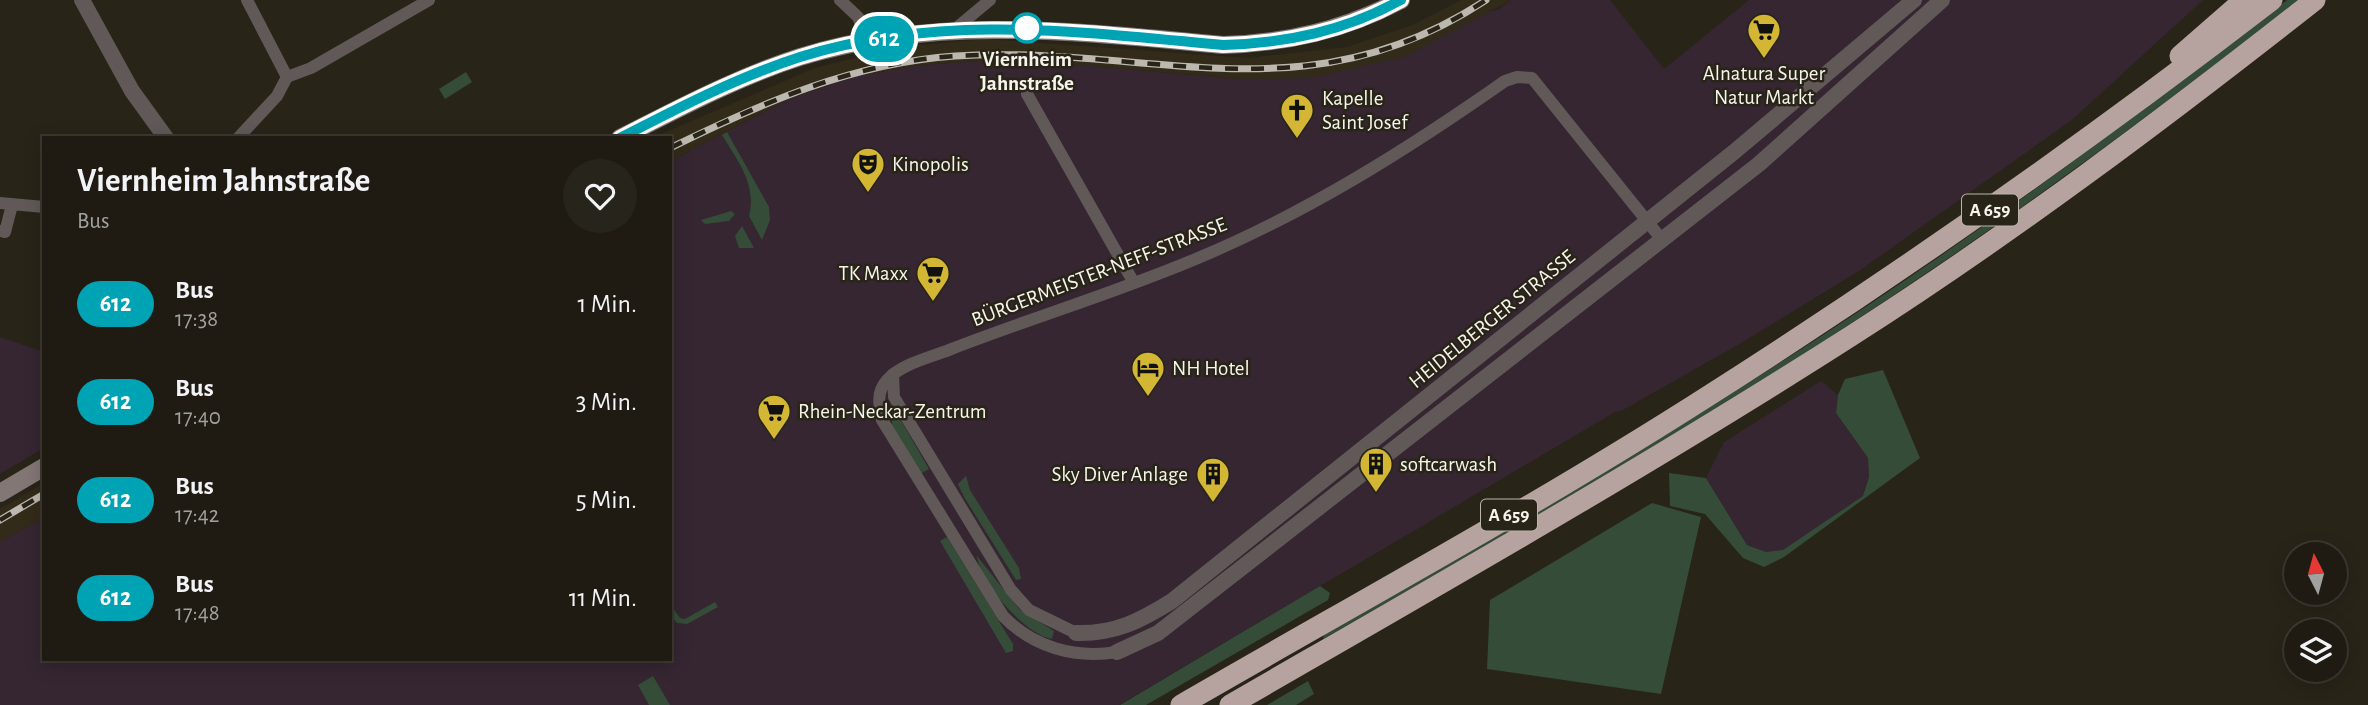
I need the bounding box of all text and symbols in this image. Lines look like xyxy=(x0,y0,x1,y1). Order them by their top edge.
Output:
supermarket icon: Alnatura Super Natur Markt xyxy=(1745,11,1783,60)
marker: Viernheim Jahnstraße xyxy=(1012,13,1042,43)
line badge: 612 xyxy=(844,16,924,62)
text: 612 xyxy=(868,27,900,51)
place label: Viernheim Jahnstraße xyxy=(980,49,1074,94)
place label: Alnatura Super Natur Markt xyxy=(1703,63,1826,108)
place label: Kapelle Saint Josef xyxy=(1322,88,1409,133)
church icon: Kapelle Saint Josef xyxy=(1278,91,1316,140)
theatre icon: Kinopolis xyxy=(849,145,887,194)
place label: Kinopolis xyxy=(892,154,969,175)
button: heart xyxy=(563,159,637,233)
text: Viernheim Jahnstraße xyxy=(77,165,370,198)
road number: A 659 xyxy=(1962,194,2018,226)
text: Bus xyxy=(77,210,110,233)
street label: BÜRGERMEISTER-NEFF-STRASSE xyxy=(968,213,1229,330)
street label: HEIDELBERGER STRASSE xyxy=(1405,246,1579,392)
supermarket icon: TK Maxx xyxy=(914,254,952,303)
place label: TK Maxx xyxy=(838,263,908,284)
text: Bus xyxy=(175,277,214,303)
text: 1 Min. xyxy=(578,291,637,317)
text: 612 xyxy=(100,292,131,316)
text: 17:38 xyxy=(175,308,218,331)
hotel icon: NH Hotel xyxy=(1129,349,1167,398)
place label: NH Hotel xyxy=(1172,358,1250,379)
text: Bus xyxy=(175,375,214,401)
text: 3 Min. xyxy=(576,389,637,415)
text: 612 xyxy=(100,390,131,414)
supermarket icon: Rhein-Neckar-Zentrum xyxy=(755,392,793,441)
place label: Rhein-Neckar-Zentrum xyxy=(798,401,987,422)
text: 17:40 xyxy=(175,406,221,429)
building icon: softcarwash xyxy=(1357,445,1395,494)
place label: softcarwash xyxy=(1400,454,1497,475)
building icon: Sky Diver Anlage xyxy=(1194,455,1232,504)
place label: Sky Diver Anlage xyxy=(1052,464,1188,485)
text: Bus xyxy=(175,473,214,499)
text: 5 Min. xyxy=(576,487,637,513)
text: 612 xyxy=(100,488,131,512)
road number: A 659 xyxy=(1481,500,1537,530)
text: 17:42 xyxy=(175,504,219,527)
north arrow xyxy=(2284,542,2347,606)
map controls xyxy=(2284,542,2347,682)
text: Bus xyxy=(175,571,214,597)
text: 11 Min. xyxy=(569,585,637,611)
text: 612 xyxy=(100,586,131,610)
text: 17:48 xyxy=(175,602,220,625)
button: layers xyxy=(2284,619,2347,682)

